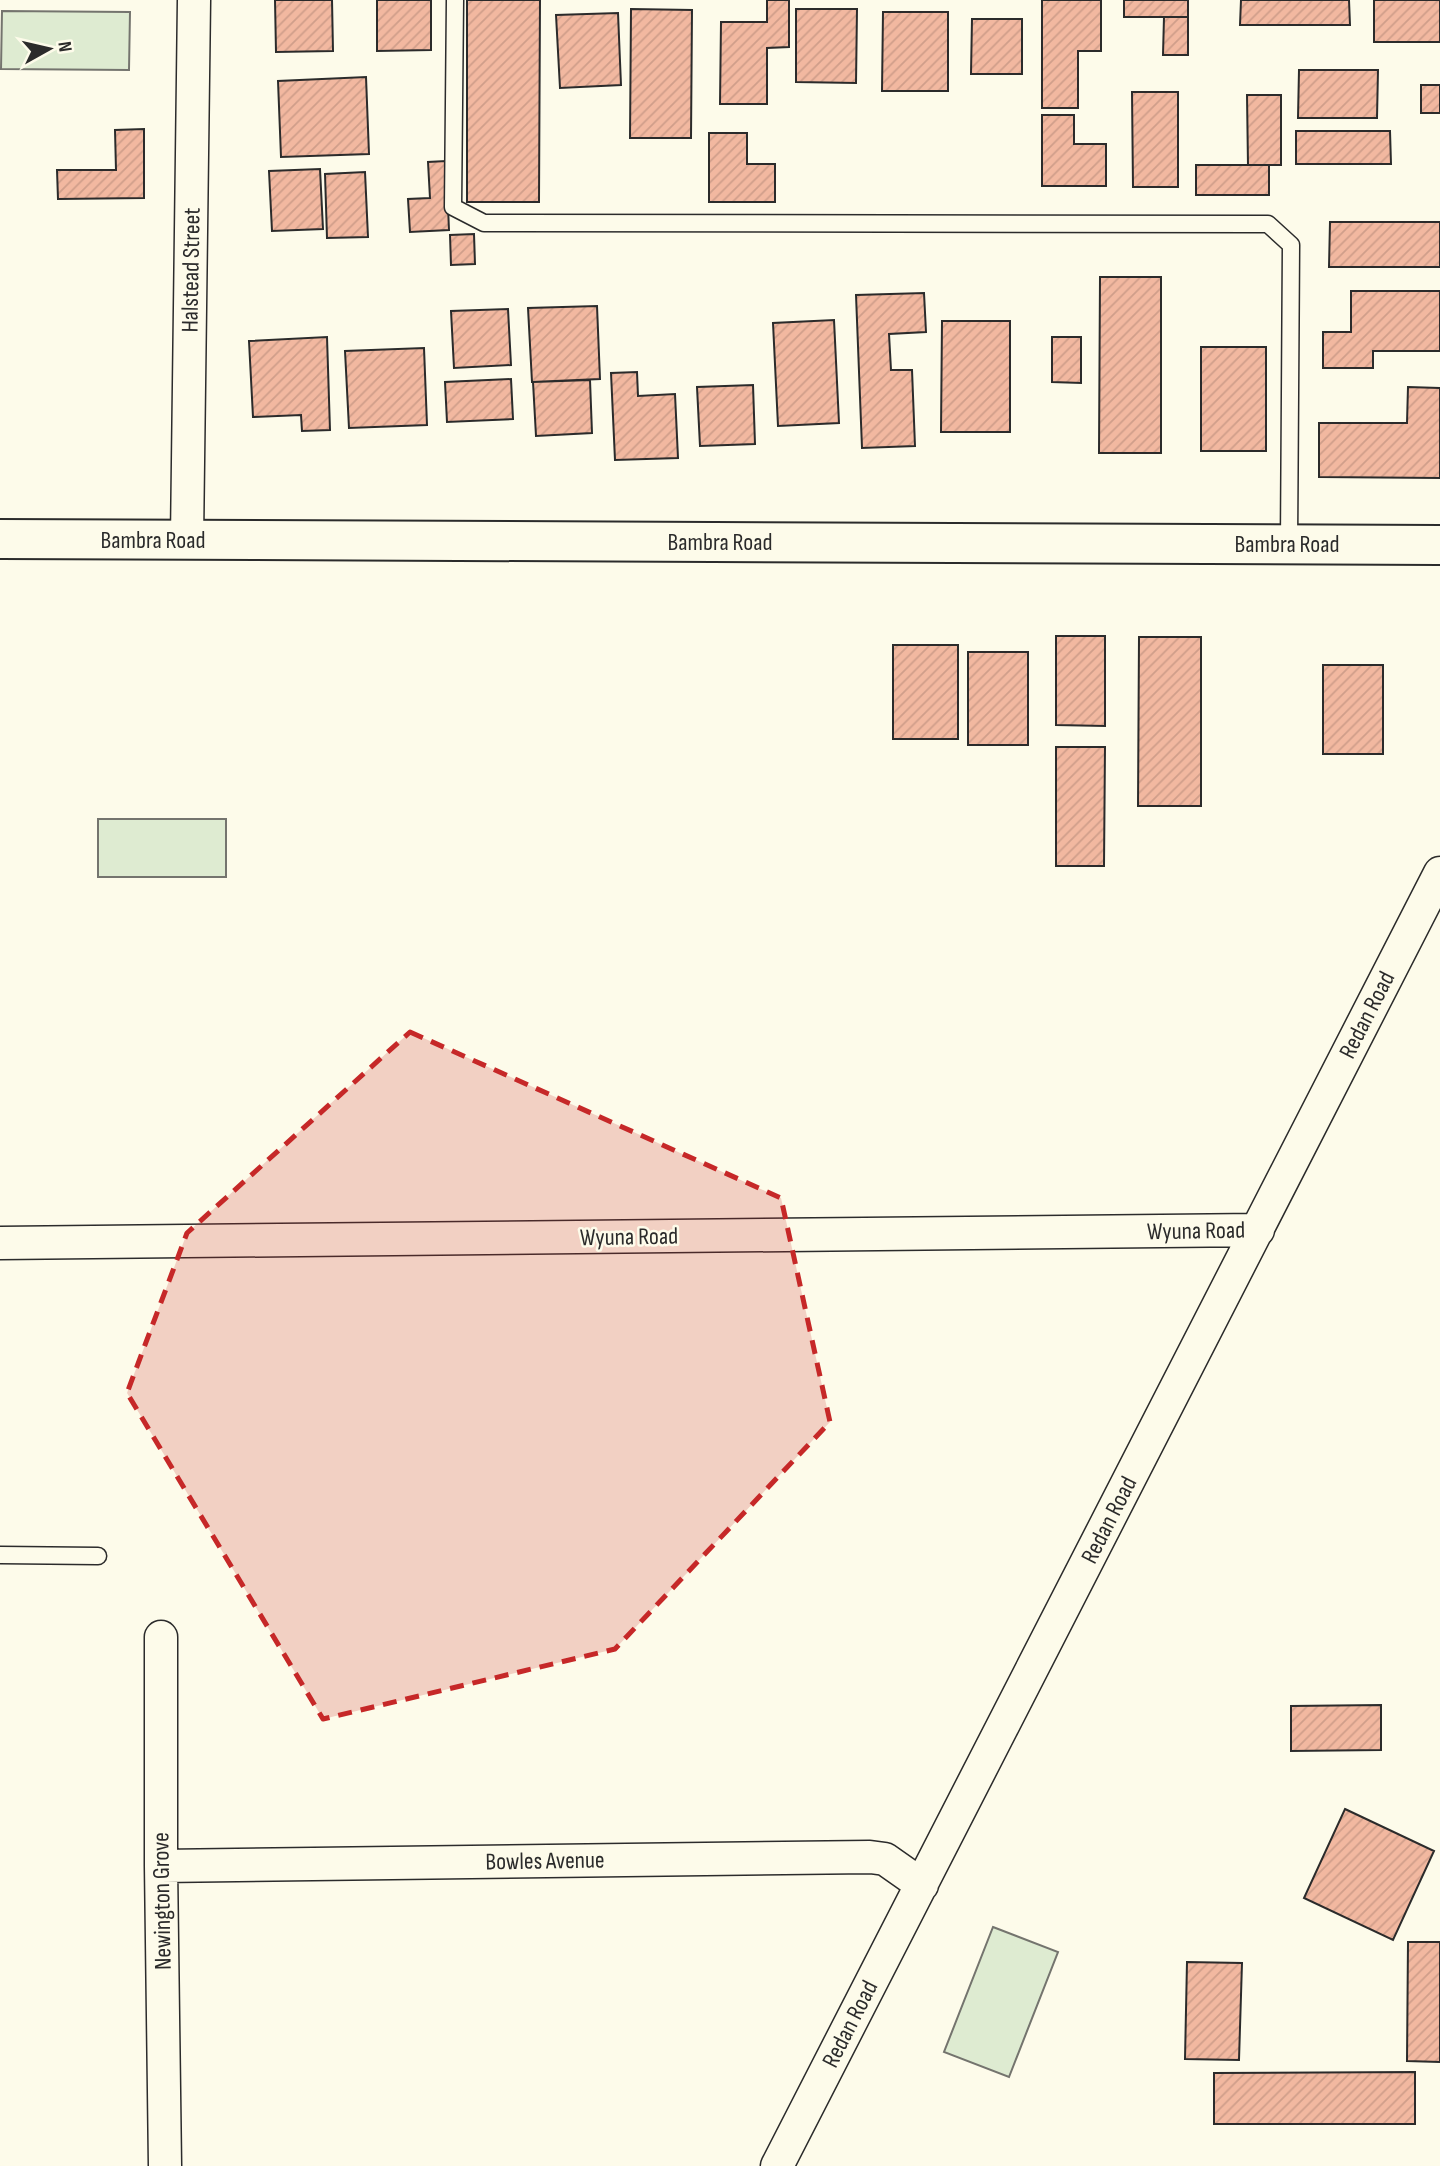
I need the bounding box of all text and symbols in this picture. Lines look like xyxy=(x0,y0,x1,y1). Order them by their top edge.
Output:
north arrow xyxy=(14,14,84,84)
text: N xyxy=(52,40,76,53)
street label: Halstead Street xyxy=(175,207,207,333)
street label: Bambra Road xyxy=(101,526,205,555)
street label: Bambra Road xyxy=(668,528,772,557)
street label: Bambra Road xyxy=(1235,530,1339,559)
street label: Redan Road xyxy=(1333,967,1401,1063)
street label: Wyuna Road xyxy=(1147,1216,1245,1246)
street label: Wyuna Road xyxy=(580,1222,678,1252)
street label: Redan Road xyxy=(1075,1472,1143,1568)
street label: Newington Grove xyxy=(146,1832,178,1970)
street label: Bowles Avenue xyxy=(485,1845,605,1877)
street label: Redan Road xyxy=(816,1976,884,2072)

